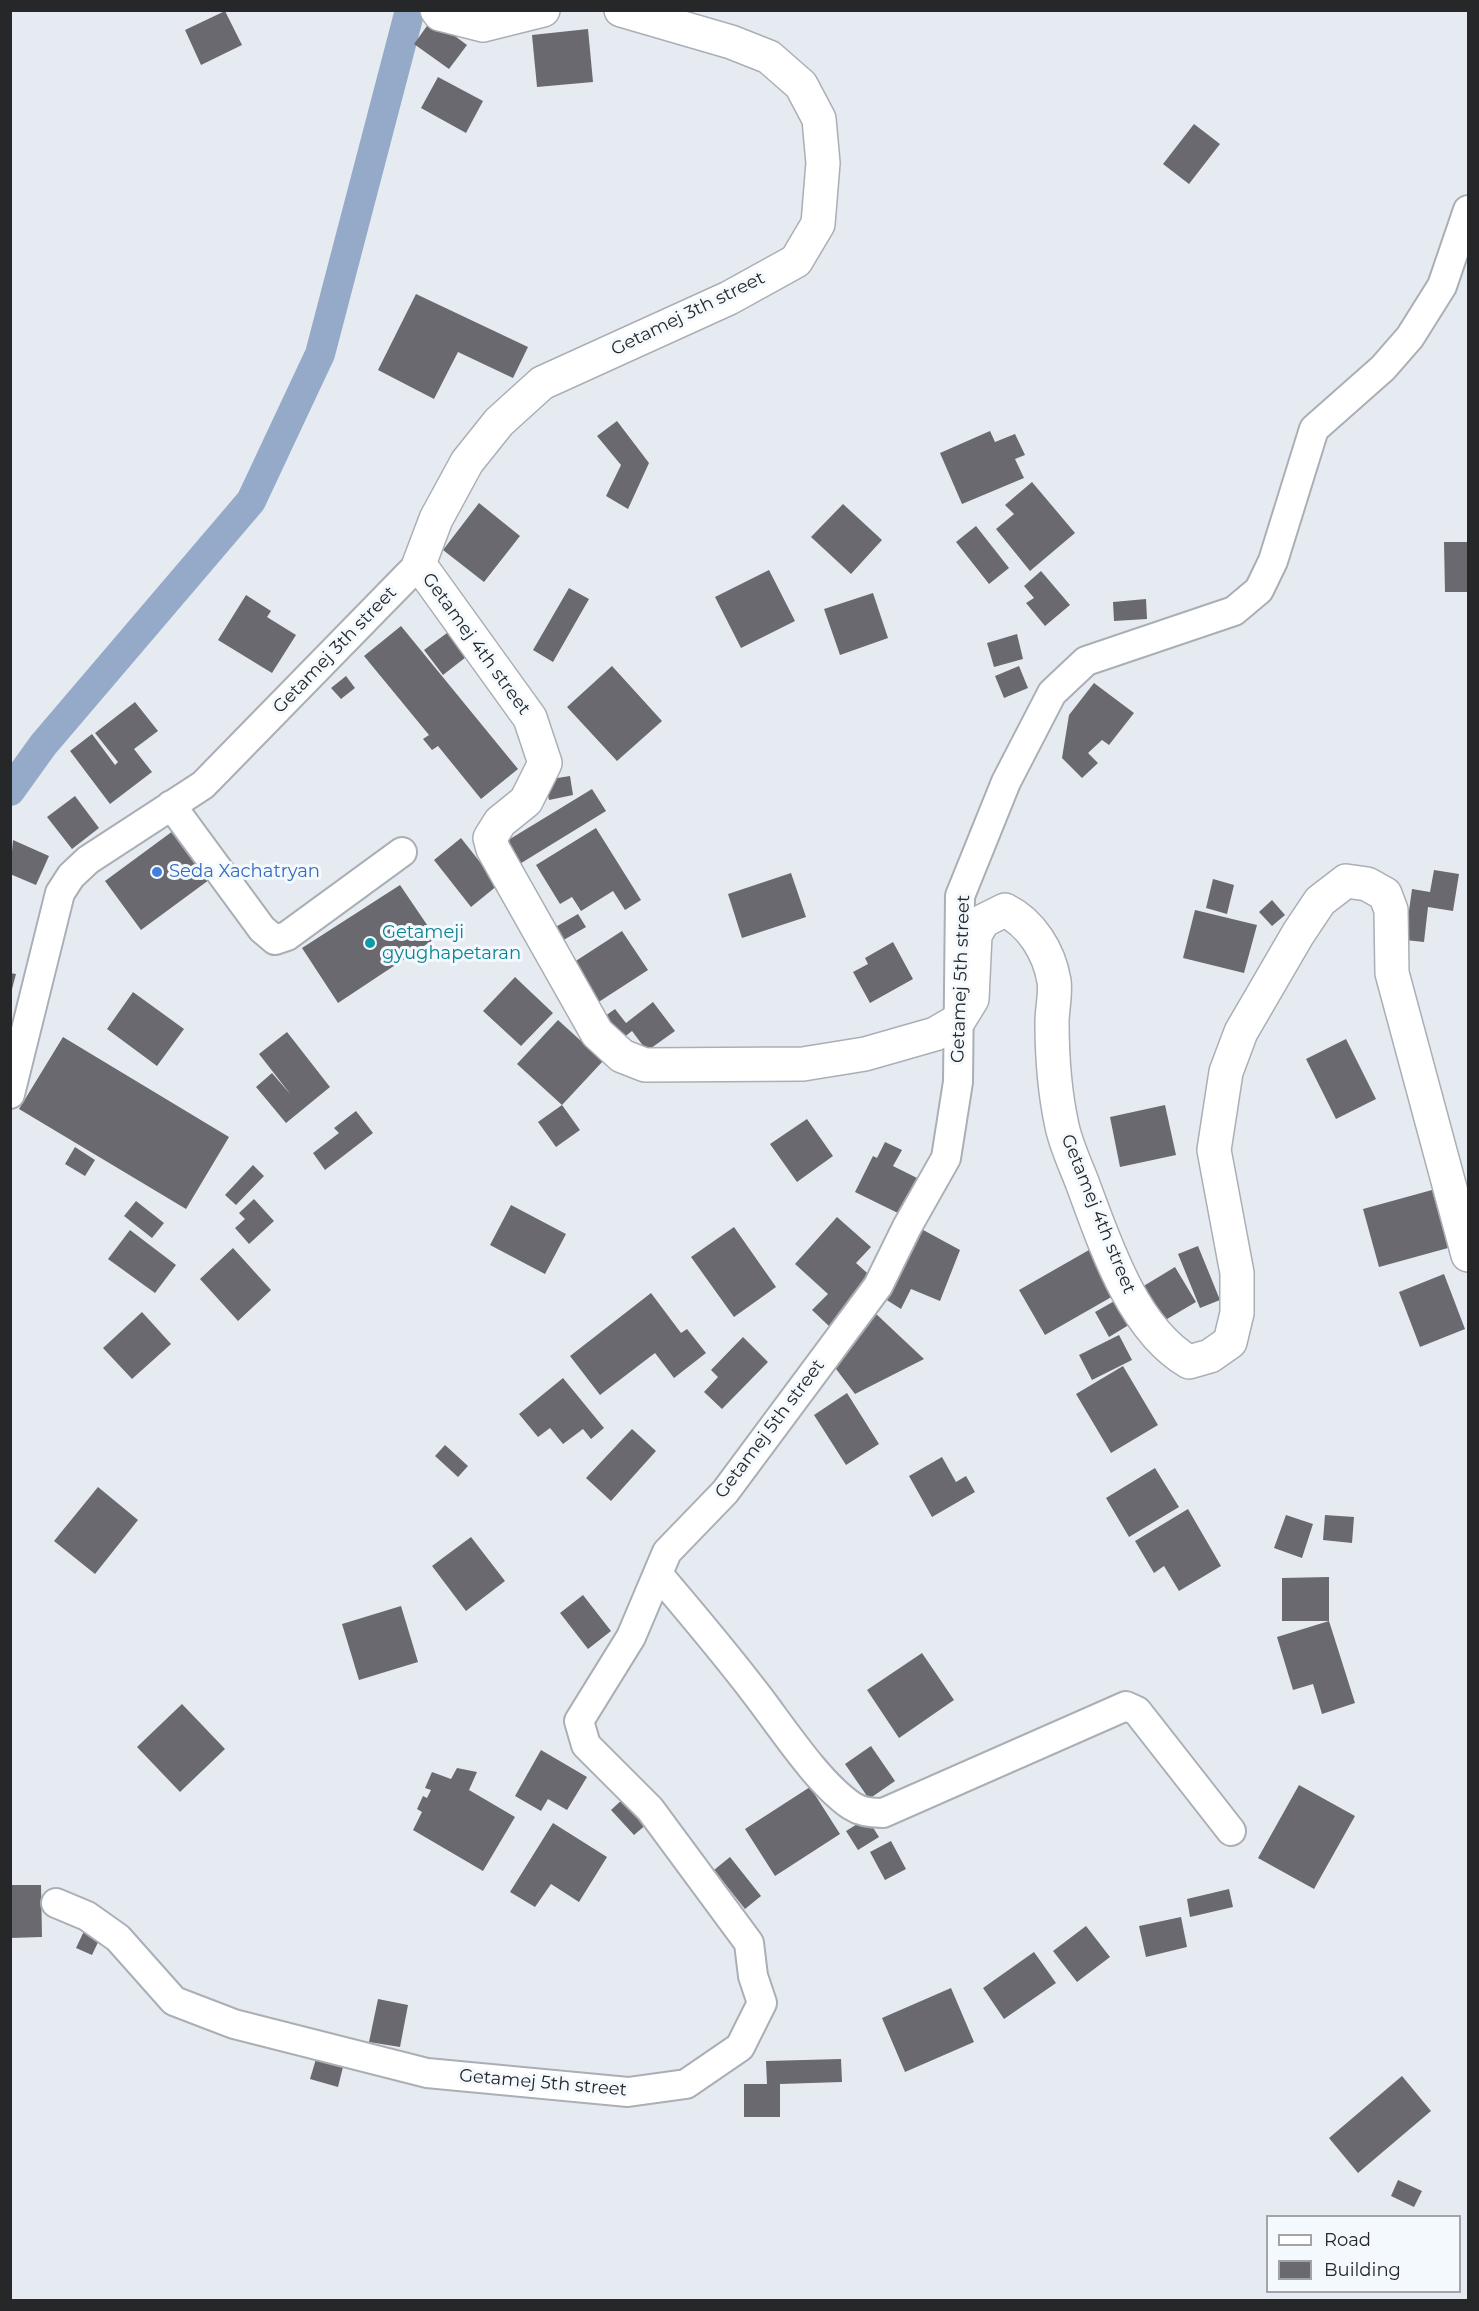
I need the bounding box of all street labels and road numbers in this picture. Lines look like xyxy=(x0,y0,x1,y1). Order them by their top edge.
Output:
street label: Getamej 3th street xyxy=(608,267,768,361)
street label: Getamej 4th street xyxy=(417,569,535,719)
street label: Getamej 3th street xyxy=(269,582,401,718)
street label: Getamej 5th street xyxy=(947,894,975,1064)
street label: Getamej 4th street xyxy=(1056,1131,1140,1297)
street label: Getamej 5th street xyxy=(711,1355,829,1503)
street label: Getamej 5th street xyxy=(458,2065,628,2101)

